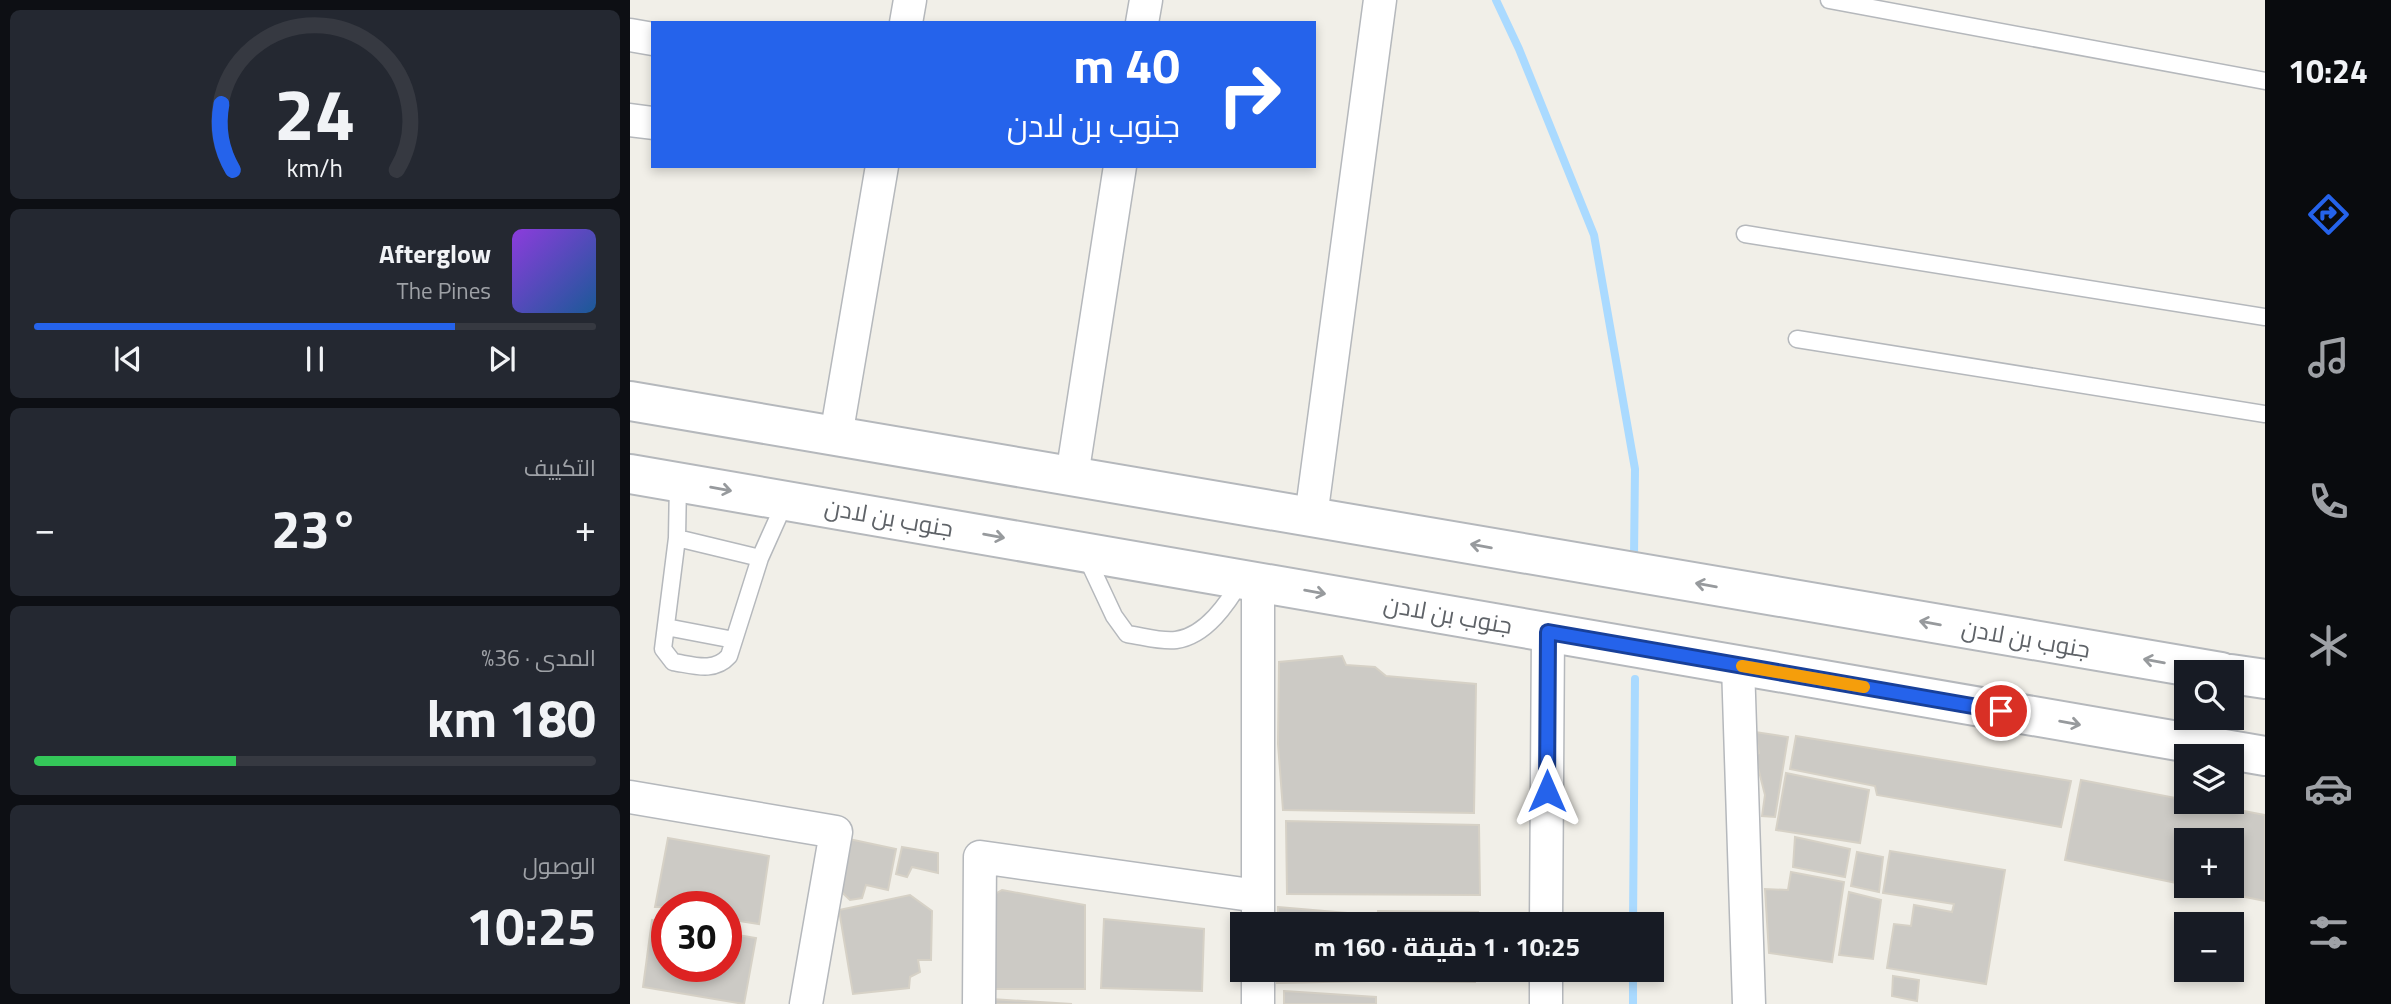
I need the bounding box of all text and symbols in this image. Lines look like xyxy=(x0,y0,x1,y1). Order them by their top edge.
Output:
text: 40 m xyxy=(1073,27,1180,102)
text: 10:24 xyxy=(2288,47,2368,95)
icon: right xyxy=(1204,49,1295,140)
text: 24 xyxy=(274,59,356,169)
text: جنوب بن لادن xyxy=(1007,101,1180,149)
text: km/h xyxy=(287,149,343,187)
icon: directions xyxy=(2304,190,2353,239)
text: Afterglow xyxy=(379,234,491,273)
text: The Pines xyxy=(397,273,491,308)
icon: music xyxy=(2304,333,2353,382)
icon: previous xyxy=(109,340,147,378)
icon: pause xyxy=(296,340,334,378)
icon: next xyxy=(483,340,521,378)
text: التكييف xyxy=(524,450,596,485)
icon: phone xyxy=(2304,477,2353,526)
one-way arrow xyxy=(710,483,732,496)
street label: جنوب بن لادن xyxy=(822,488,956,546)
text: 23° xyxy=(271,489,359,568)
text: − xyxy=(34,499,55,557)
text: + xyxy=(575,499,596,557)
one-way arrow xyxy=(982,530,1005,543)
one-way arrow xyxy=(1470,539,1493,552)
one-way arrow xyxy=(1695,578,1717,591)
street label: جنوب بن لادن xyxy=(1381,585,1515,643)
one-way arrow xyxy=(1303,586,1326,599)
street label: جنوب بن لادن xyxy=(1959,609,2093,667)
one-way arrow xyxy=(1919,616,1942,629)
icon: climate xyxy=(2304,621,2353,670)
text: المدى · 36% xyxy=(481,640,596,675)
one-way arrow xyxy=(2143,654,2166,667)
map controls xyxy=(2174,660,2244,982)
button: search xyxy=(2174,660,2244,730)
text: 180 km xyxy=(427,678,596,757)
pin xyxy=(1971,681,2031,741)
icon: arrive xyxy=(1982,692,2020,730)
one-way arrow xyxy=(2058,716,2081,730)
button: layers xyxy=(2174,744,2244,814)
position arrow xyxy=(1510,754,1584,828)
icon: car xyxy=(2304,764,2353,813)
button: + xyxy=(2174,828,2244,898)
text: الوصول xyxy=(523,848,596,883)
text: 10:25 xyxy=(466,886,596,965)
speed limit sign: 30 xyxy=(651,891,742,982)
icon: filters xyxy=(2304,908,2353,957)
button: − xyxy=(2174,912,2244,982)
text: 10:25 · 1 دقيقة · 160 m xyxy=(1314,927,1580,966)

